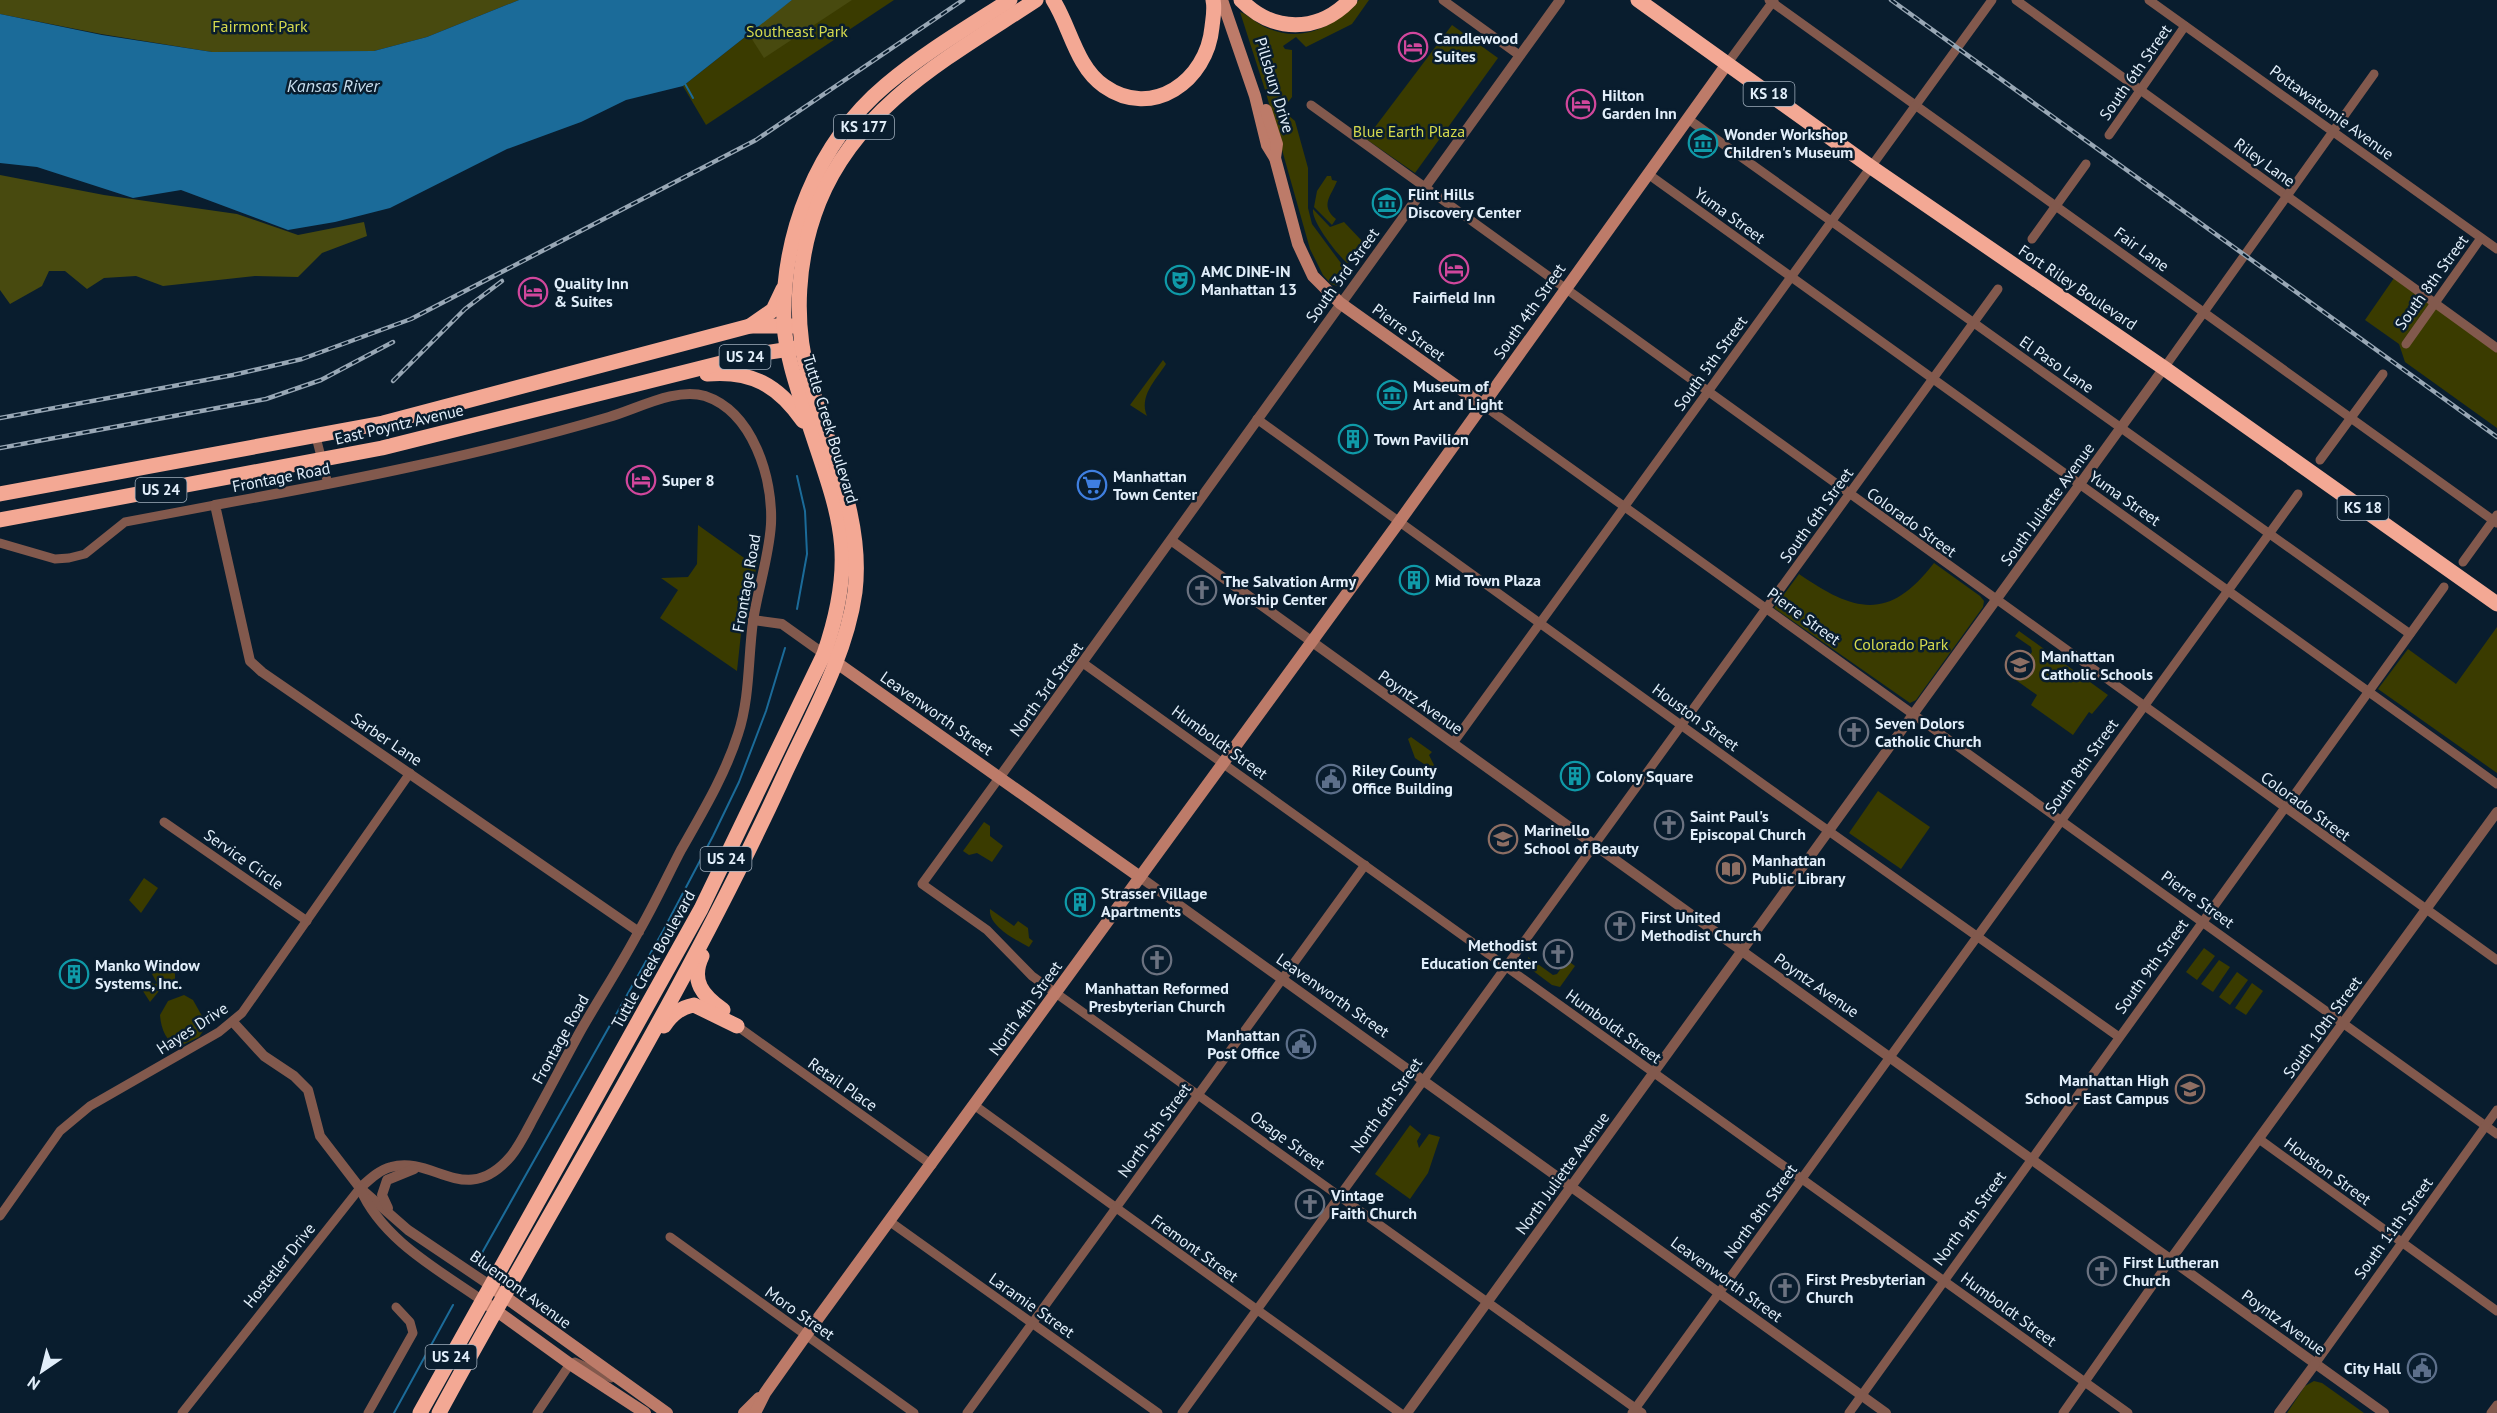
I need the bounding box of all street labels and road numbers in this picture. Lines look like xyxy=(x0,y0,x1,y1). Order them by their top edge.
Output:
street label: South 6th Street xyxy=(2095,20,2176,124)
street label: Pillsbury Drive xyxy=(1251,35,1299,135)
street label: Pottawatomie Avenue xyxy=(2266,60,2398,164)
road number: KS 18 xyxy=(1744,82,1794,106)
road number: KS 177 xyxy=(834,115,894,139)
street label: Riley Lane xyxy=(2231,133,2299,191)
street label: Yuma Street xyxy=(1691,183,1770,248)
street label: Fair Lane xyxy=(2111,222,2173,276)
street label: South 3rd Street xyxy=(1301,223,1383,326)
street label: South 8th Street xyxy=(2390,230,2472,333)
street label: Fort Riley Boulevard xyxy=(2015,240,2141,334)
street label: South 4th Street xyxy=(1489,259,1570,363)
street label: Pierre Street xyxy=(1369,299,1450,366)
street label: South 5th Street xyxy=(1669,311,1751,414)
street label: El Paso Lane xyxy=(2016,331,2098,397)
road number: US 24 xyxy=(720,345,771,369)
street label: Tuttle Creek Boulevard xyxy=(799,352,863,506)
street label: East Poyntz Avenue xyxy=(333,399,465,449)
street label: South Juliette Avenue xyxy=(1996,439,2098,569)
street label: Frontage Road xyxy=(230,458,332,496)
street label: South 6th Street xyxy=(1775,463,1857,566)
street label: Yuma Street xyxy=(2085,466,2165,530)
road number: US 24 xyxy=(136,478,186,502)
street label: Colorado Street xyxy=(1863,483,1961,562)
road number: KS 18 xyxy=(2338,496,2388,520)
street label: Frontage Road xyxy=(728,532,764,634)
street label: Pierre Street xyxy=(1764,583,1845,650)
street label: North 3rd Street xyxy=(1005,638,1087,740)
street label: Poyntz Avenue xyxy=(1375,665,1467,739)
street label: Leavenworth Street xyxy=(877,667,998,760)
street label: Houston Street xyxy=(1649,679,1744,756)
street label: Humboldt Street xyxy=(1168,701,1272,784)
street label: Sarber Lane xyxy=(348,708,426,770)
street label: South 8th Street xyxy=(2040,714,2122,817)
street label: Colorado Street xyxy=(2257,767,2355,846)
street label: Service Circle xyxy=(201,824,287,894)
road number: US 24 xyxy=(700,847,752,871)
street label: Pierre Street xyxy=(2158,866,2239,933)
street label: Tuttle Creek Boulevard xyxy=(607,887,699,1031)
street label: South 9th Street xyxy=(2110,914,2192,1017)
street label: Poyntz Avenue xyxy=(1771,948,1863,1022)
street label: Leavenworth Street xyxy=(1273,949,1394,1042)
street label: North 4th Street xyxy=(984,956,1066,1059)
street label: South 10th Street xyxy=(2278,972,2366,1082)
street label: Humboldt Street xyxy=(1562,985,1666,1068)
street label: Frontage Road xyxy=(527,991,593,1087)
street label: Hayes Drive xyxy=(153,998,231,1058)
street label: Retail Place xyxy=(804,1053,882,1115)
street label: North 6th Street xyxy=(1346,1053,1427,1157)
street label: North 5th Street xyxy=(1113,1078,1195,1181)
street label: Osage Street xyxy=(1247,1106,1330,1174)
street label: North Juliette Avenue xyxy=(1511,1108,1613,1238)
street label: Houston Street xyxy=(2281,1133,2376,1210)
street label: North 8th Street xyxy=(1719,1159,1801,1262)
street label: North 9th Street xyxy=(1928,1166,2010,1269)
street label: South 11th Street xyxy=(2349,1173,2437,1283)
street label: Fremont Street xyxy=(1148,1210,1243,1287)
street label: Hostetler Drive xyxy=(239,1219,319,1311)
street label: Leavenworth Street xyxy=(1667,1232,1787,1327)
street label: Bluemont Avenue xyxy=(466,1246,576,1332)
street label: Laramie Street xyxy=(985,1268,1079,1342)
street label: Humboldt Street xyxy=(1957,1268,2061,1351)
street label: Moro Street xyxy=(761,1282,839,1345)
street label: Poyntz Avenue xyxy=(2238,1285,2330,1359)
road number: US 24 xyxy=(426,1345,476,1369)

